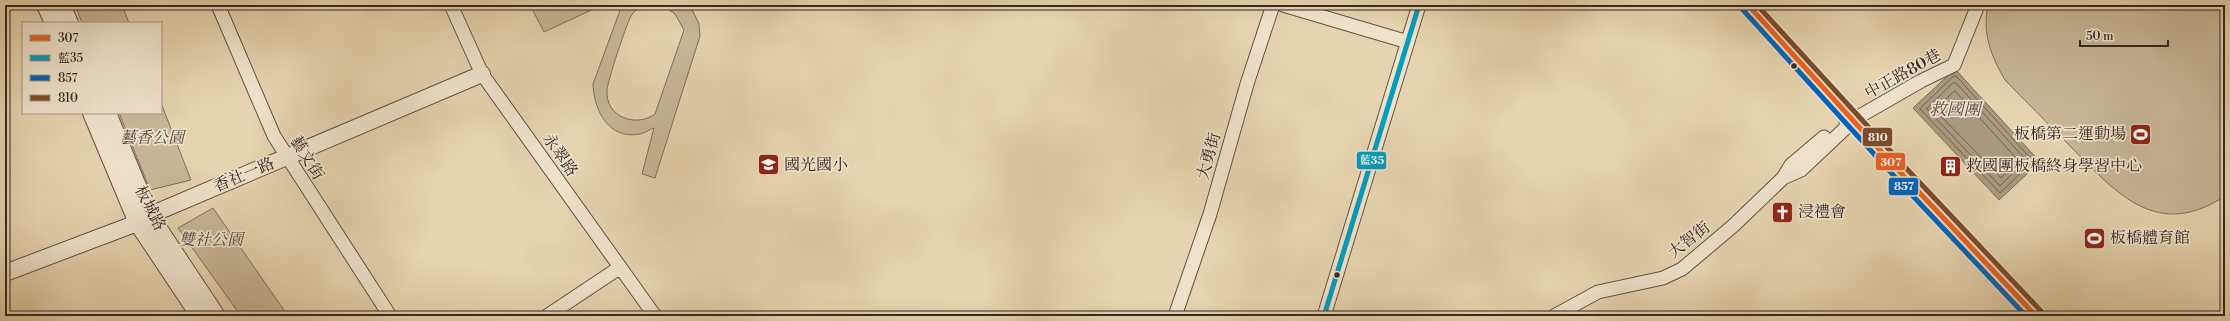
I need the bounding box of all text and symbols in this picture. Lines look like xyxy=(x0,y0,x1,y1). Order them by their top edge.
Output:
legend xyxy=(22,22,162,114)
scale bar xyxy=(2080,22,2168,48)
text: 50 m xyxy=(2086,29,2114,44)
text: 307 xyxy=(58,31,78,46)
street label: 中正路80巷 xyxy=(1861,45,1945,103)
text: 藍35 xyxy=(58,51,84,66)
unlabelled marker xyxy=(1789,61,1799,71)
text: 857 xyxy=(58,71,78,86)
text: 810 xyxy=(58,91,78,106)
water label: 救國團 xyxy=(1930,99,1983,121)
sports icon: 板橋第二運動場 xyxy=(2128,121,2154,147)
place label: 板橋第二運動場 xyxy=(2014,124,2126,144)
line badge: 810 xyxy=(1862,127,1893,147)
park label: 藝香公園 xyxy=(120,128,187,148)
street label: 永翠路 xyxy=(538,130,582,180)
street label: 大勇街 xyxy=(1193,130,1225,182)
text: 810 xyxy=(1868,131,1888,145)
street label: 藝文街 xyxy=(286,132,328,184)
line badge: 藍35 xyxy=(1356,151,1387,170)
school or university icon: 國光國小 xyxy=(755,152,781,178)
line badge: 307 xyxy=(1875,152,1906,171)
street label: 香社一路 xyxy=(211,153,277,197)
building icon: 救國團板橋終身學習中心 xyxy=(1938,153,1964,179)
text: 藍35 xyxy=(1360,154,1384,168)
place label: 國光國小 xyxy=(784,155,848,175)
text: 307 xyxy=(1880,156,1902,170)
place label: 救國團板橋終身學習中心 xyxy=(1966,156,2142,176)
line badge: 857 xyxy=(1888,177,1919,196)
text: 857 xyxy=(1894,180,1914,194)
street label: 板城路 xyxy=(130,182,170,234)
church icon: 浸禮會 xyxy=(1769,199,1795,225)
place label: 浸禮會 xyxy=(1798,202,1846,222)
street label: 大智街 xyxy=(1664,217,1714,263)
sports icon: 板橋體育館 xyxy=(2082,225,2108,251)
place label: 板橋體育館 xyxy=(2110,228,2190,248)
park label: 雙社公園 xyxy=(179,230,246,250)
unlabelled marker xyxy=(1332,270,1342,280)

